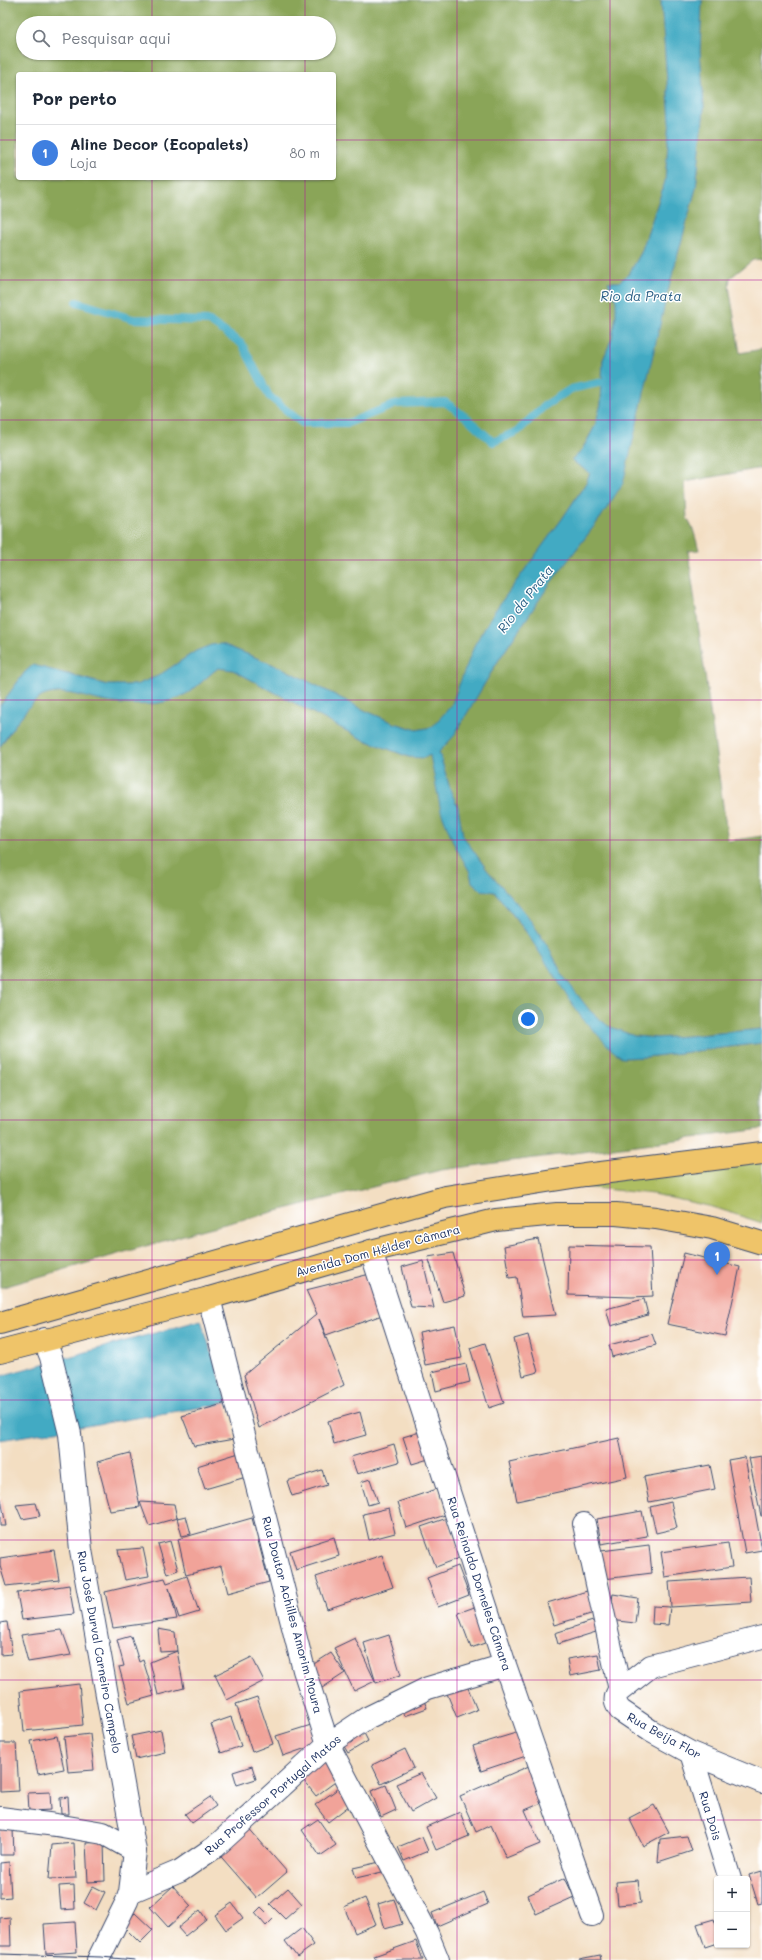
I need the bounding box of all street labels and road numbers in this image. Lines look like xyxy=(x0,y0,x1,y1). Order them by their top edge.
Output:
street label: Avenida Dom Hélder Câmara xyxy=(294,1220,462,1280)
street label: Rua Reinaldo Dorneles Câmara xyxy=(444,1495,516,1673)
street label: Rua Doutor Achilles Amorim Moura xyxy=(259,1514,327,1715)
street label: Rua José Durval Carneiro Campelo xyxy=(74,1549,126,1754)
street label: Rua Beija Flor xyxy=(625,1708,704,1762)
street label: Rua Professor Portugal Matos xyxy=(201,1730,344,1858)
street label: Rua Dois xyxy=(696,1789,726,1842)

